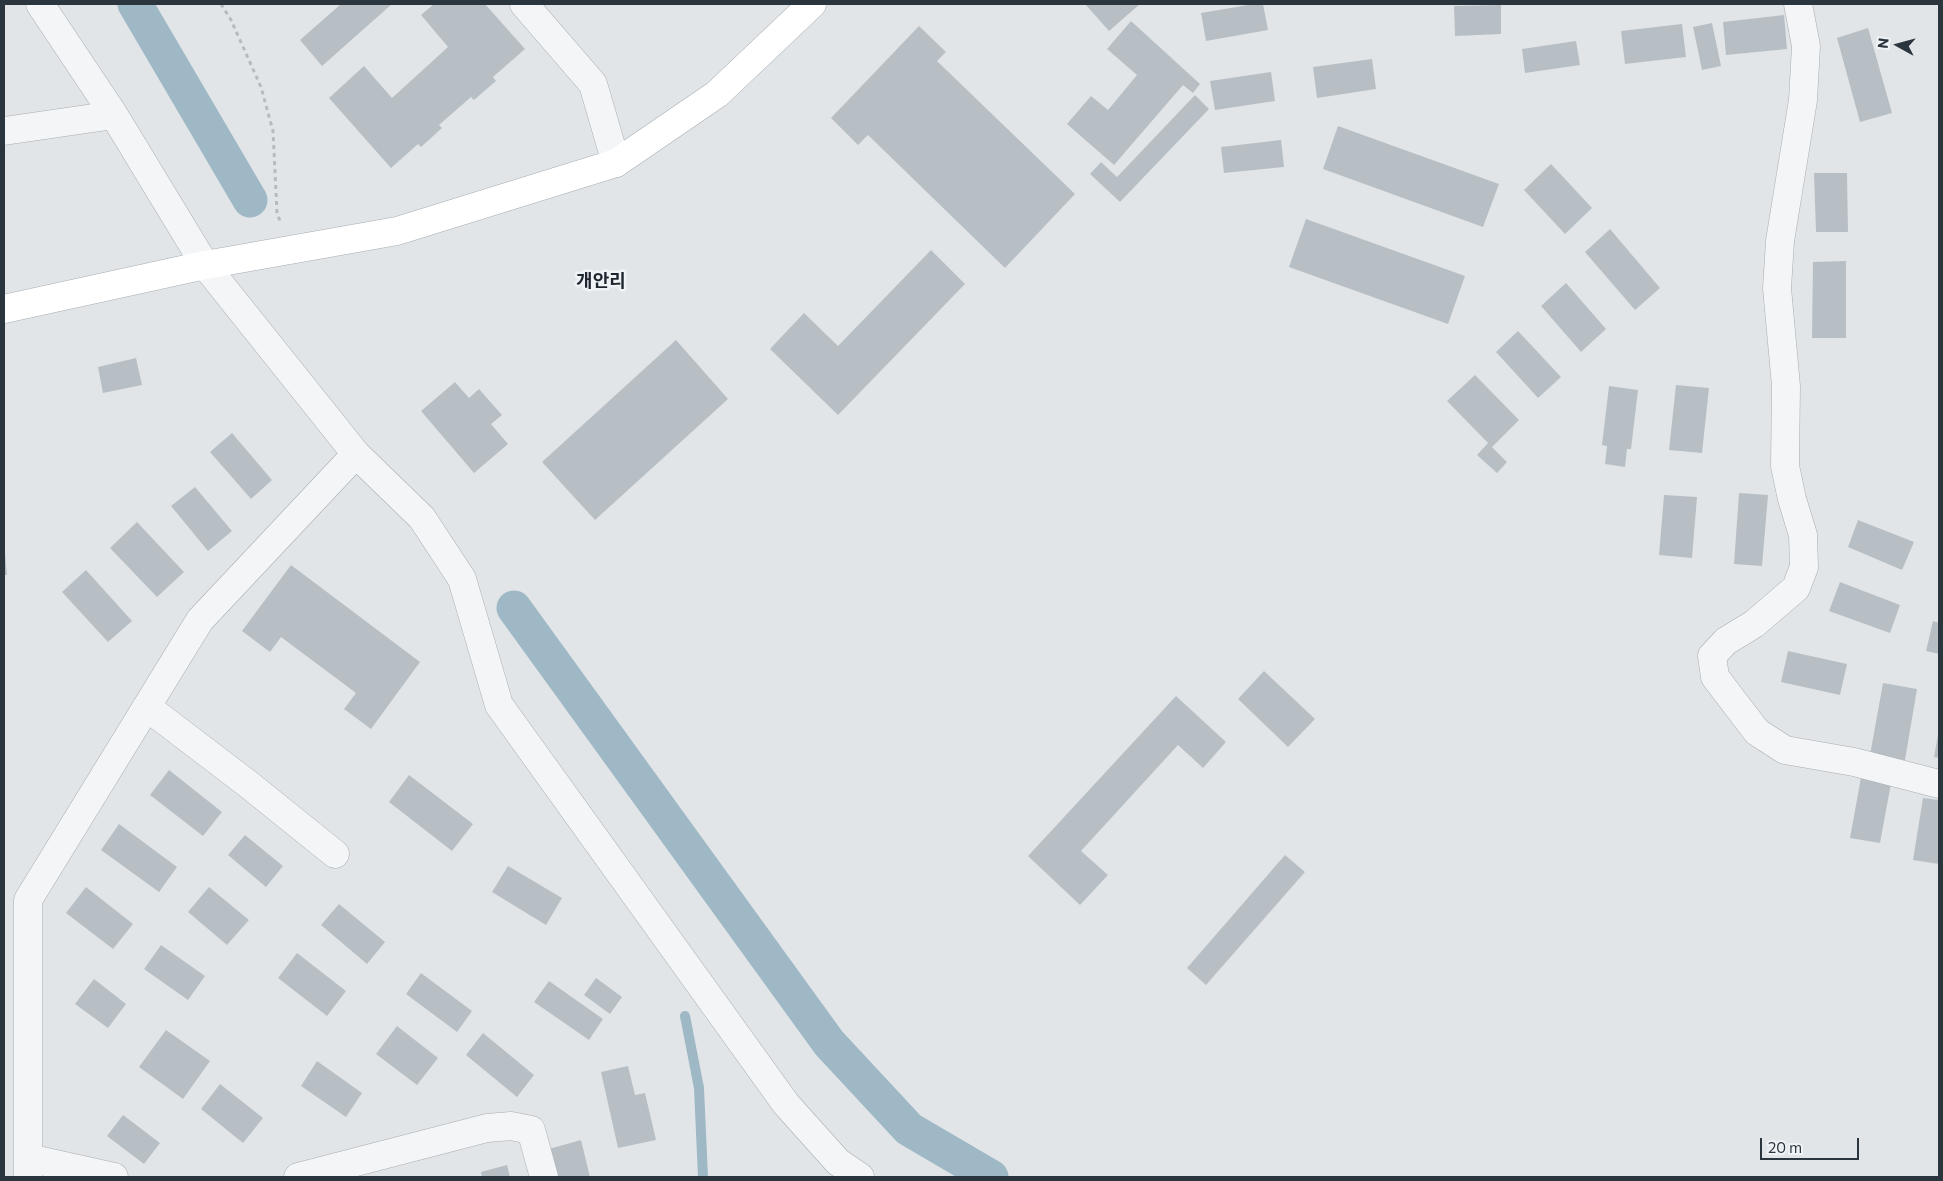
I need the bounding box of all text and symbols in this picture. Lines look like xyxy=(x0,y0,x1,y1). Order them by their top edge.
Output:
north arrow xyxy=(1873,20,1923,70)
text: N xyxy=(1874,37,1892,49)
district label: 개안리 xyxy=(576,270,626,292)
scale bar xyxy=(1763,1128,1862,1160)
text: 20 m xyxy=(1768,1138,1802,1156)

